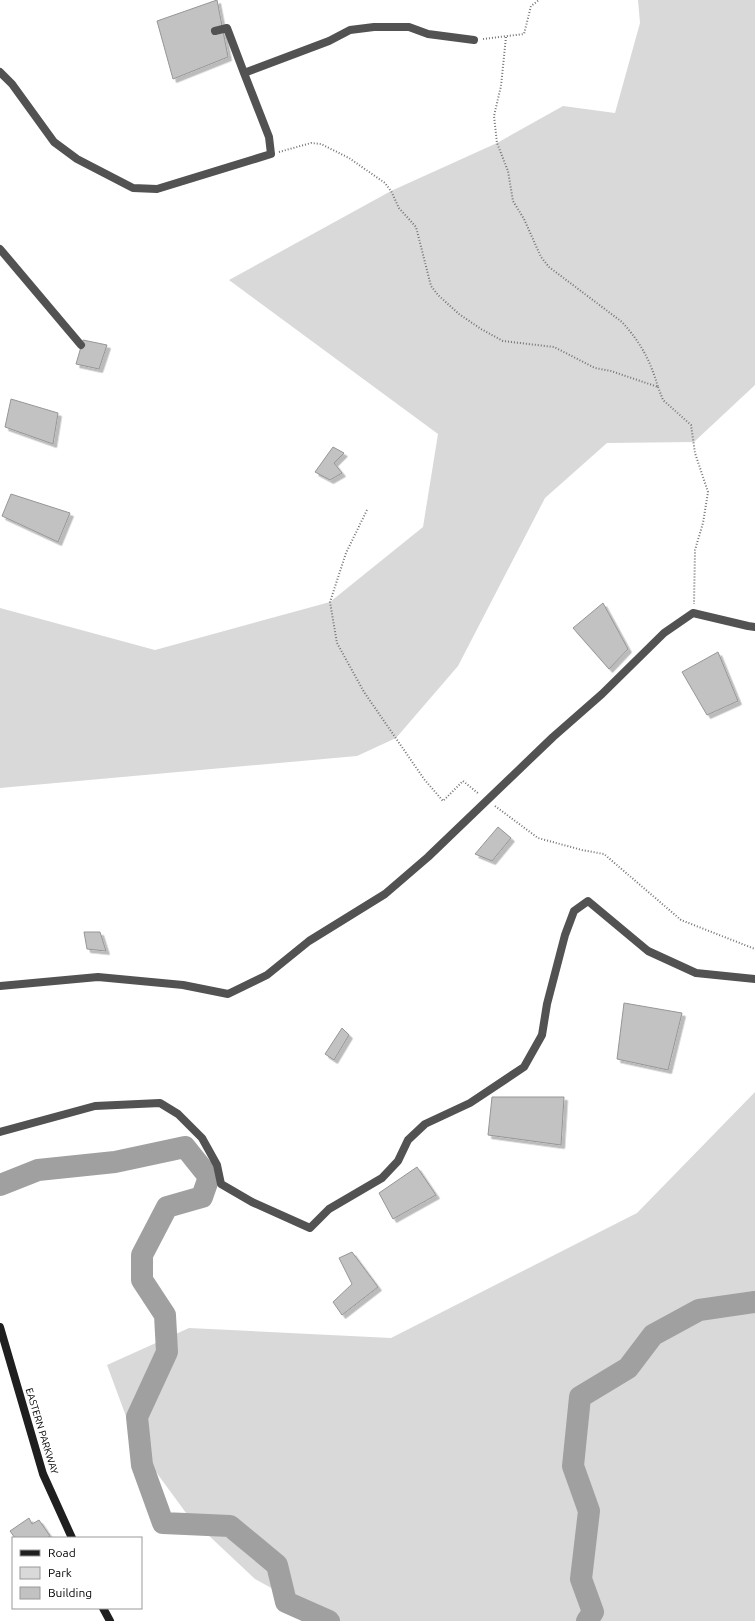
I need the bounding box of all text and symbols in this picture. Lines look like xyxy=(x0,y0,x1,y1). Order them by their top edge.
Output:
street label: EASTERN PARKWAY xyxy=(24,1387,60,1476)
legend xyxy=(12,1537,142,1609)
text: Road xyxy=(48,1546,76,1559)
text: Park xyxy=(48,1566,72,1579)
text: Building xyxy=(48,1586,92,1599)

